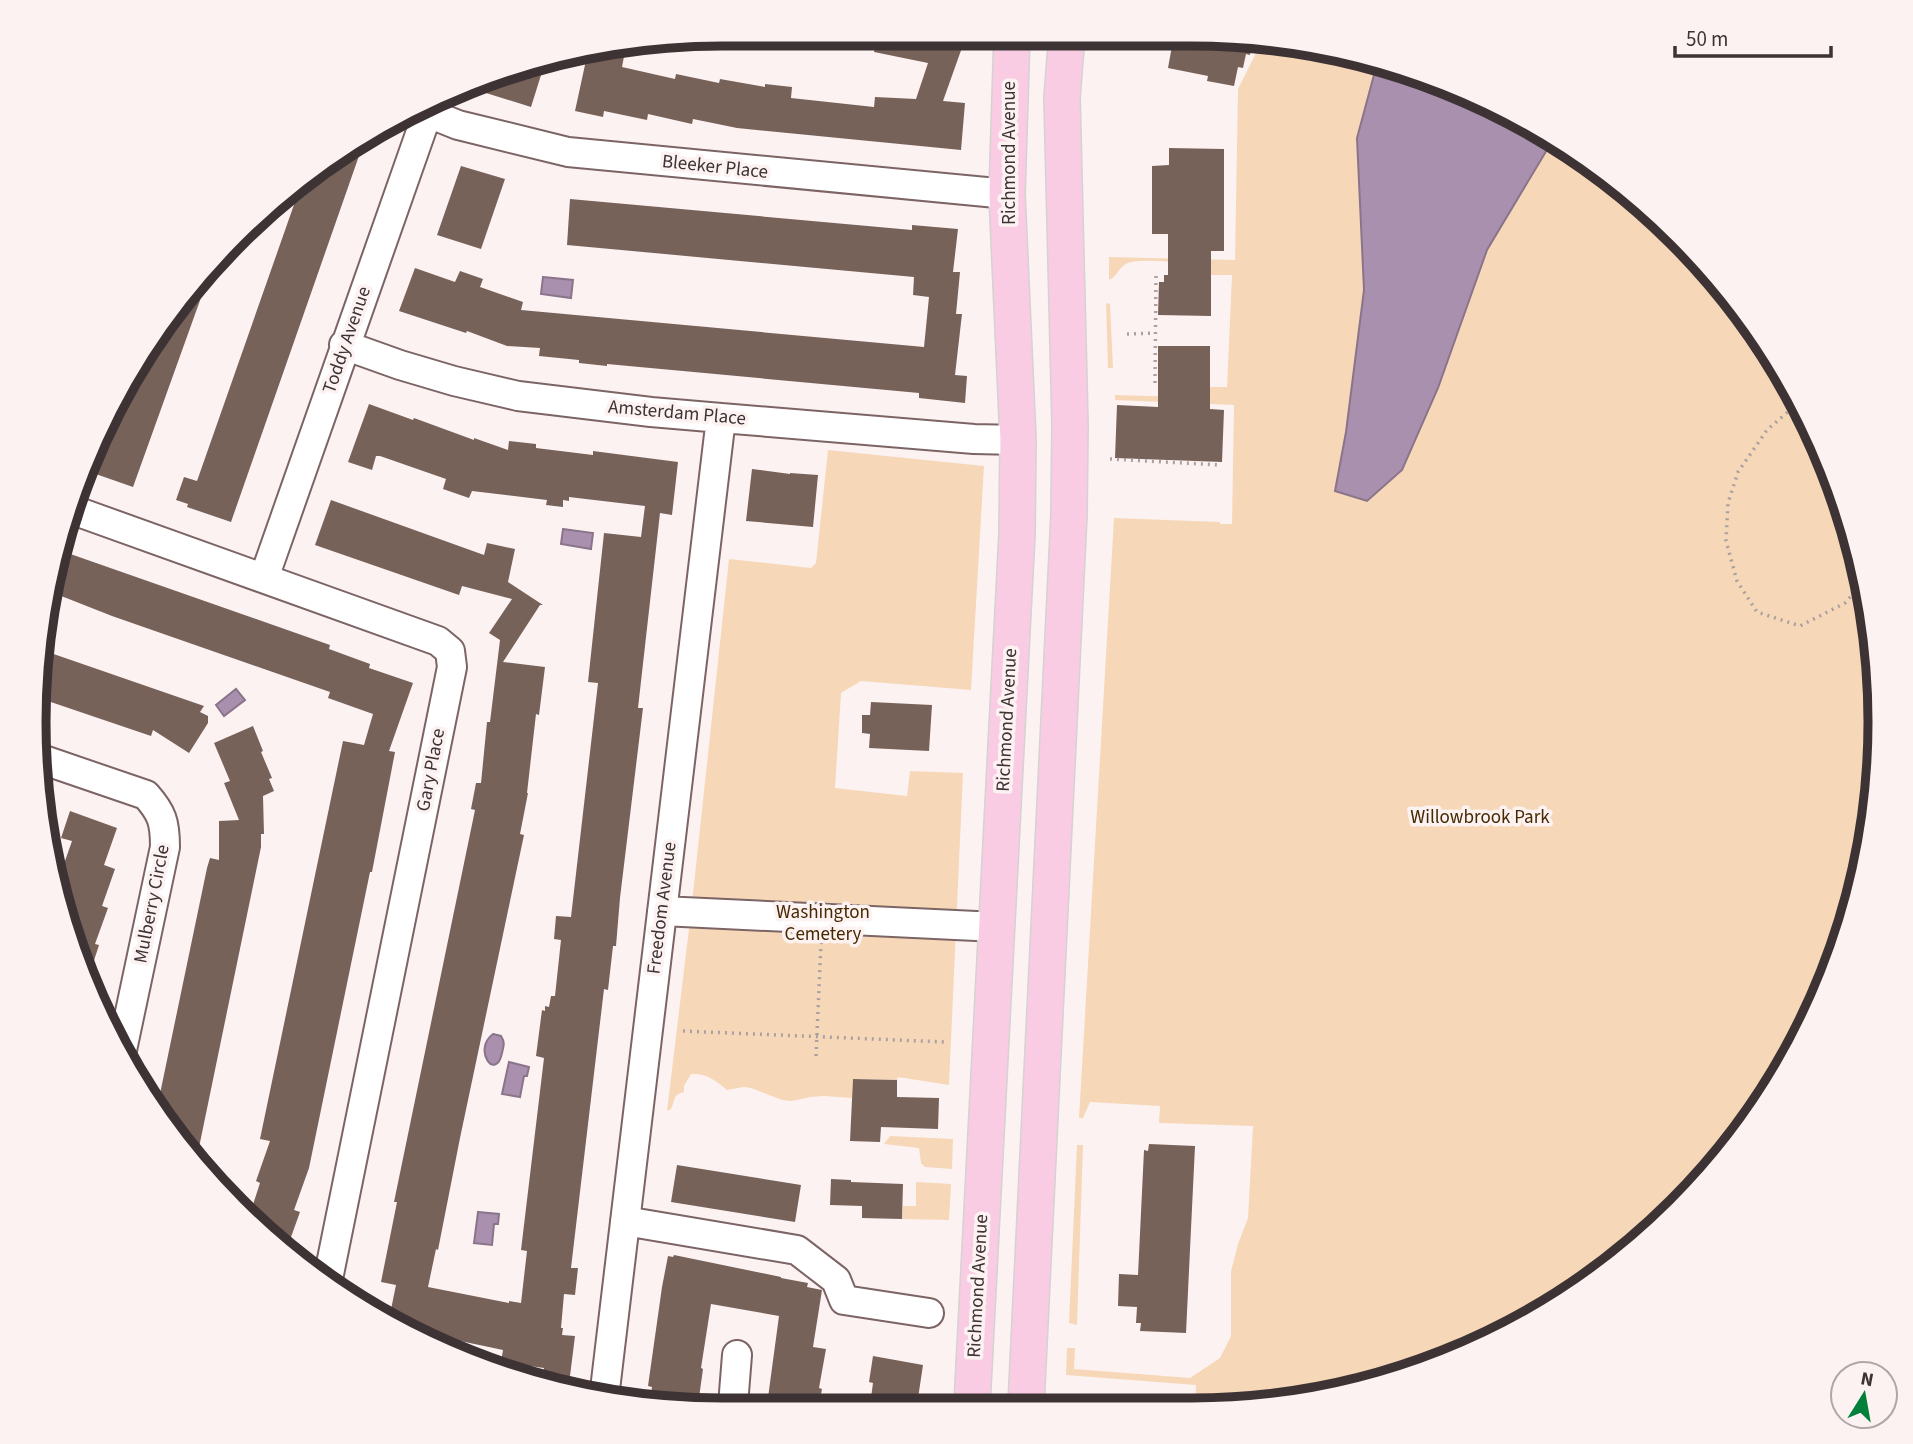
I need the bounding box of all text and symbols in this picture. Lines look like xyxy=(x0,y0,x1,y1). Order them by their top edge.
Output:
scale bar xyxy=(1675,14,1831,58)
text: 50 m xyxy=(1686,24,1728,54)
street label: Richmond Avenue xyxy=(996,81,1023,225)
street label: Bleeker Place xyxy=(661,148,769,186)
street label: Toddy Avenue xyxy=(316,283,378,397)
street label: Amsterdam Place xyxy=(607,394,747,432)
street label: Richmond Avenue xyxy=(990,647,1024,793)
street label: Gary Place xyxy=(410,726,452,814)
park label: Willowbrook Park xyxy=(1410,804,1550,831)
street label: Freedom Avenue xyxy=(640,840,684,976)
street label: Mulberry Circle xyxy=(127,842,177,966)
park label: Washington Cemetery xyxy=(776,899,870,948)
street label: Richmond Avenue xyxy=(961,1213,995,1359)
north arrow xyxy=(1829,1360,1899,1430)
text: N xyxy=(1858,1365,1876,1394)

